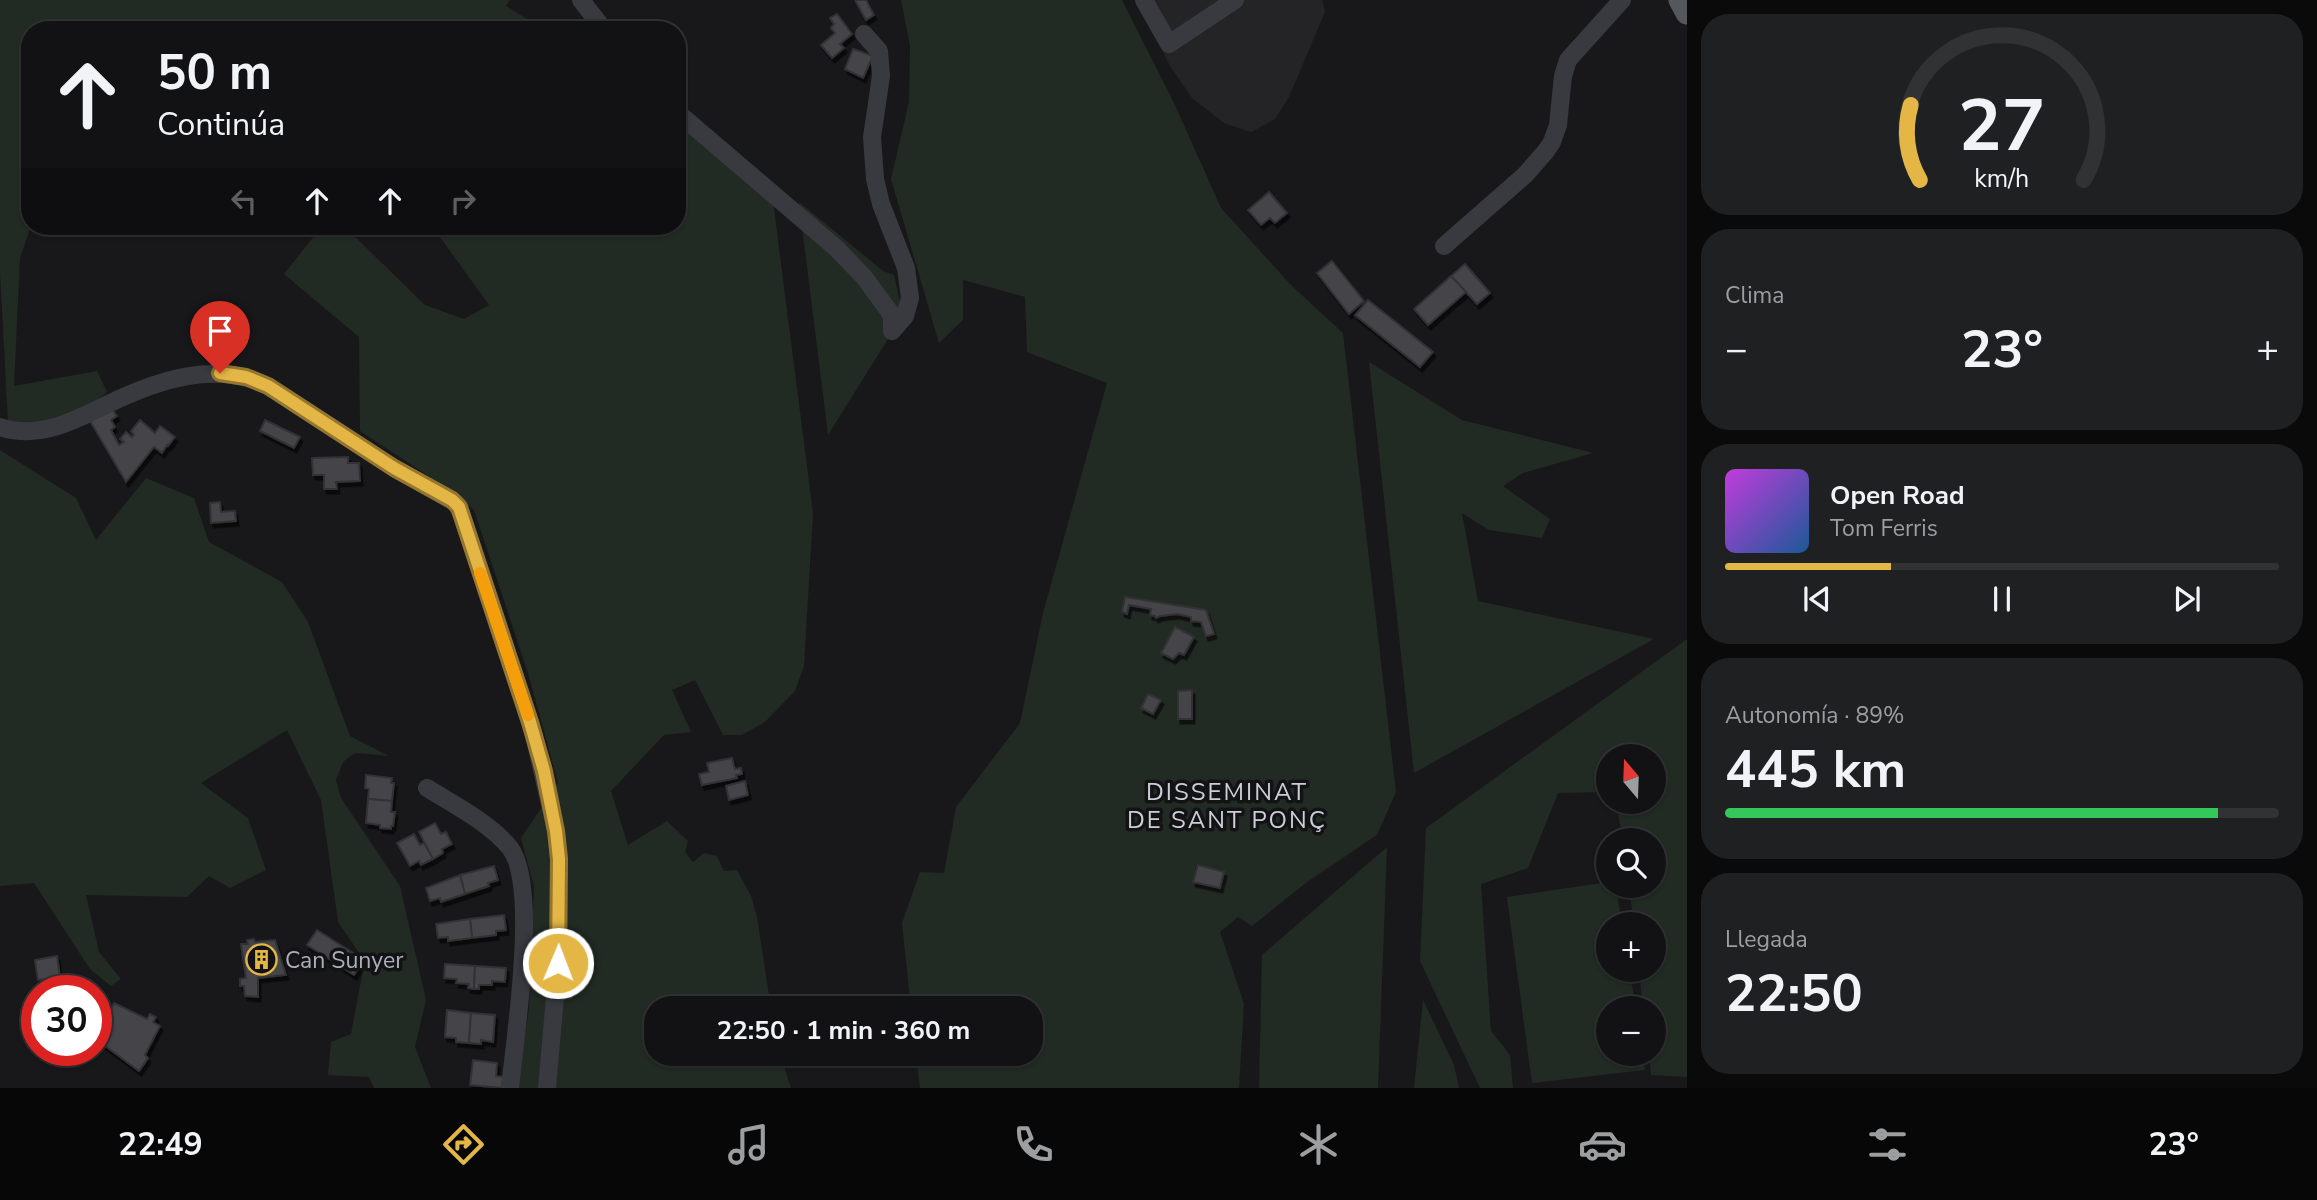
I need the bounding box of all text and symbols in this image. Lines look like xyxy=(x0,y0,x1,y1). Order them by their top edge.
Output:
text: 50 m xyxy=(157,39,272,106)
icon: ahead xyxy=(42,49,133,140)
text: 27 xyxy=(1958,77,2046,177)
text: Continúa xyxy=(157,103,285,146)
text: km/h xyxy=(1974,162,2030,196)
icon: left xyxy=(225,182,263,220)
icon: ahead xyxy=(298,182,336,220)
icon: ahead xyxy=(371,182,409,220)
icon: right xyxy=(444,182,482,220)
text: Clima xyxy=(1725,280,1785,311)
pin xyxy=(190,301,250,373)
icon: arrive xyxy=(201,312,239,350)
text: 23° xyxy=(1961,314,2043,385)
text: − xyxy=(1725,324,1748,375)
text: + xyxy=(2256,324,2279,375)
text: Open Road xyxy=(1830,478,1965,513)
text: Tom Ferris xyxy=(1830,513,1938,544)
icon: previous xyxy=(1798,580,1836,618)
icon: pause xyxy=(1983,580,2021,618)
icon: next xyxy=(2168,580,2206,618)
text: Autonomía · 89% xyxy=(1725,700,1905,731)
text: 445 km xyxy=(1725,734,1906,805)
north arrow xyxy=(1596,744,1666,814)
map controls xyxy=(1596,744,1666,1066)
district label: DISSEMINAT DE SANT PONÇ xyxy=(1127,776,1327,836)
button: search xyxy=(1596,828,1666,898)
button: + xyxy=(1596,912,1666,982)
text: Llegada xyxy=(1725,924,1808,955)
position arrow xyxy=(521,926,595,1000)
building icon: Can Sunyer xyxy=(245,943,279,977)
place label: Can Sunyer xyxy=(285,945,404,976)
text: 22:50 xyxy=(1725,958,1863,1029)
speed limit sign: 30 xyxy=(21,975,112,1066)
button: − xyxy=(1596,996,1666,1066)
text: 22:50 · 1 min · 360 m xyxy=(717,1013,970,1048)
icon: directions xyxy=(439,1120,488,1169)
icon: music xyxy=(724,1120,773,1169)
icon: phone xyxy=(1009,1120,1058,1169)
icon: climate xyxy=(1294,1120,1343,1169)
icon: car xyxy=(1578,1120,1627,1169)
icon: filters xyxy=(1863,1120,1912,1169)
text: 22:49 xyxy=(118,1123,203,1166)
text: 23° xyxy=(2148,1123,2199,1166)

